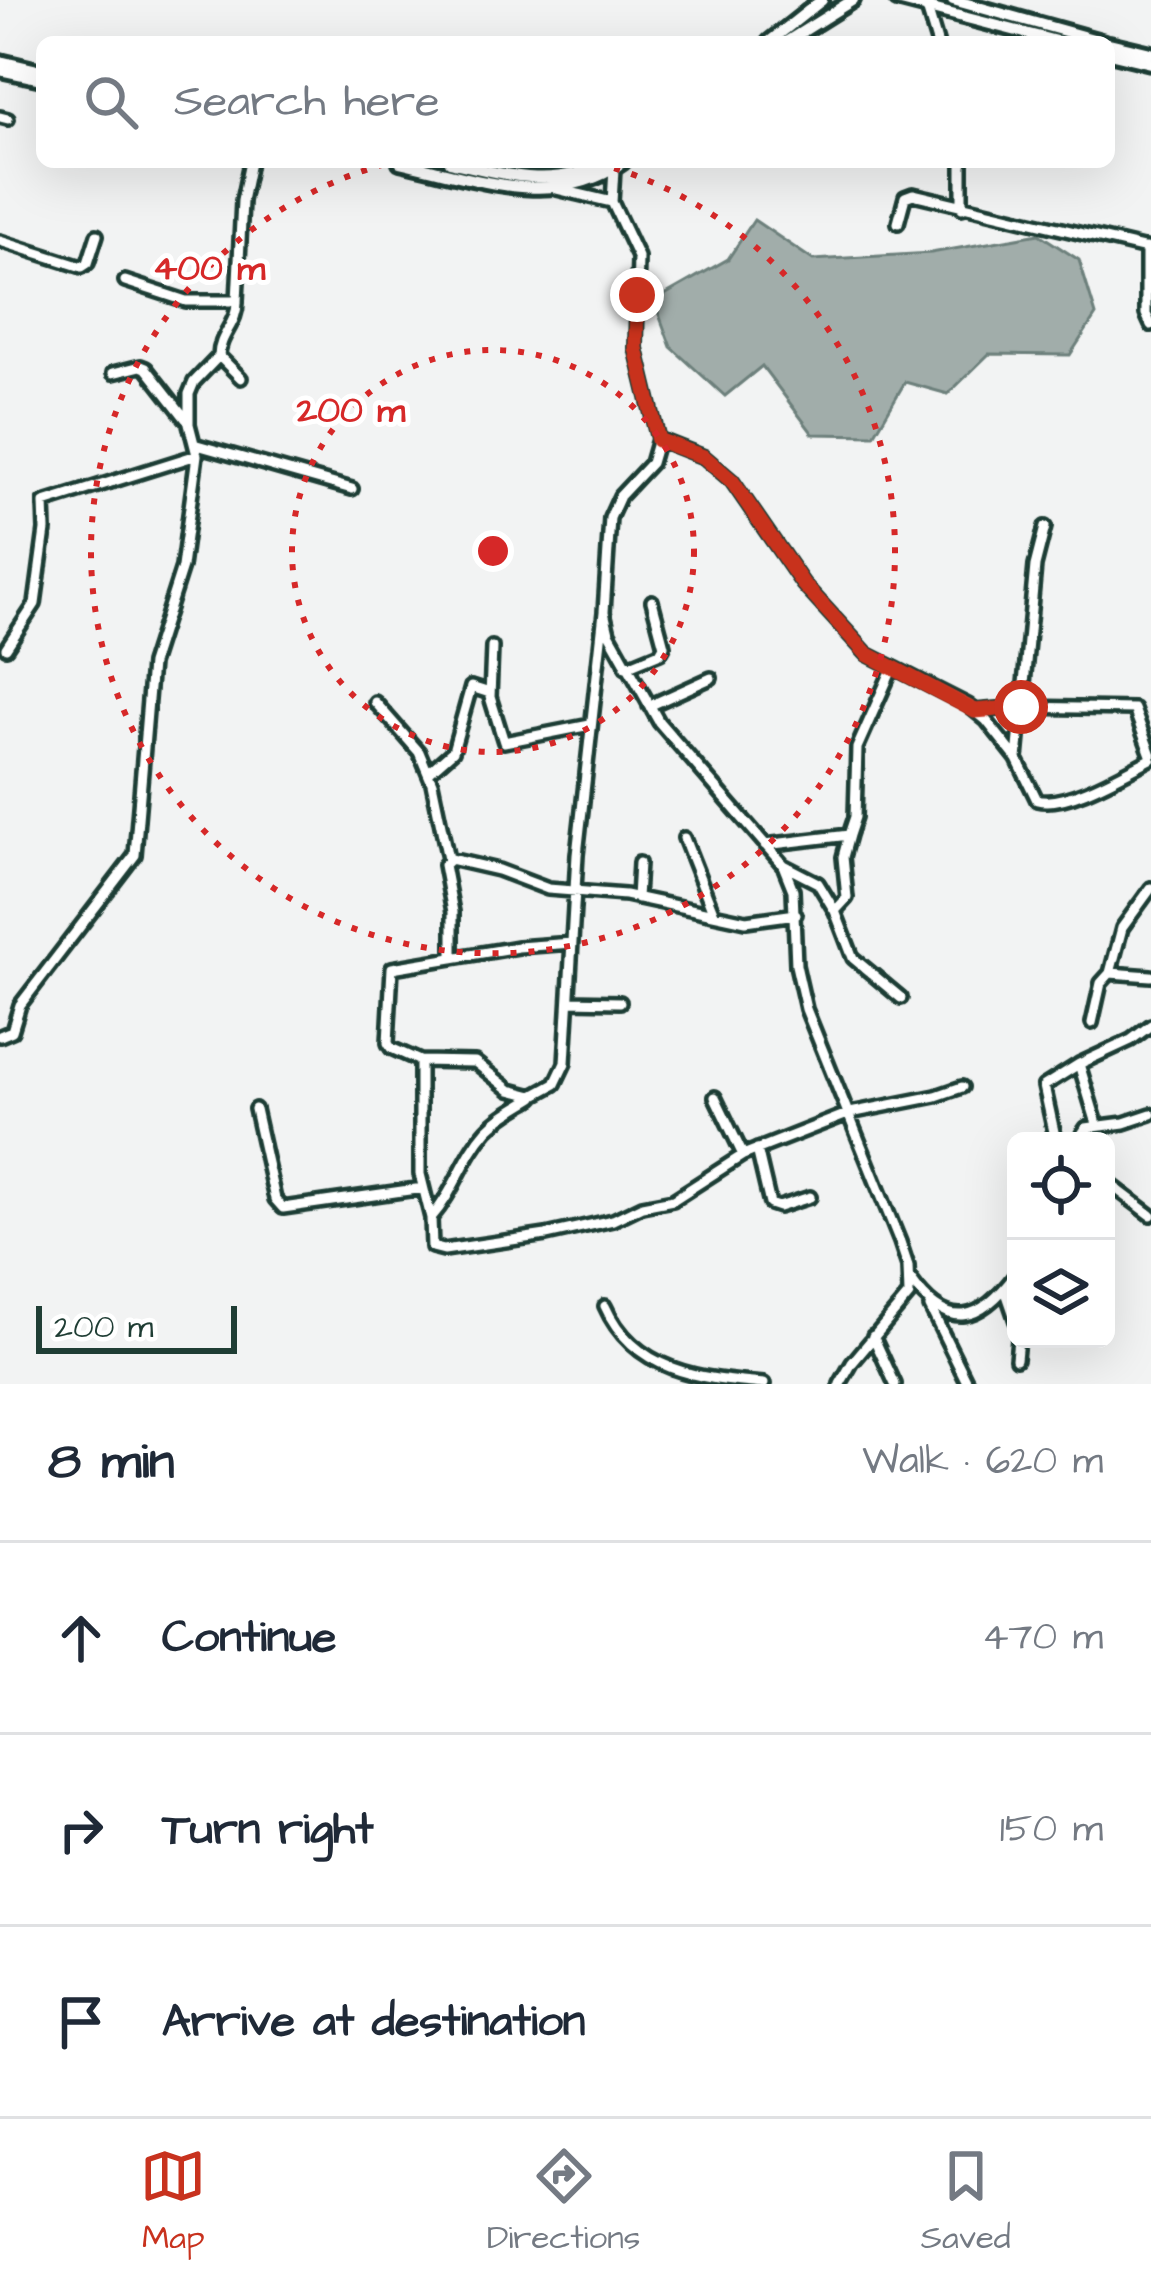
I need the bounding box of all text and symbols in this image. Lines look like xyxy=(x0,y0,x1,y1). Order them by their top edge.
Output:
search box xyxy=(36,36,1115,168)
icon: search xyxy=(78,69,144,135)
text: Search here xyxy=(174,71,440,133)
text: 400 m xyxy=(153,243,266,294)
route end xyxy=(610,268,664,322)
text: 200 m xyxy=(296,385,406,436)
centre of rings xyxy=(472,530,514,572)
route start xyxy=(994,680,1048,734)
map controls xyxy=(1007,1132,1115,1348)
button: locate xyxy=(1007,1132,1115,1240)
button: layers xyxy=(1007,1240,1115,1348)
scale bar xyxy=(36,1300,237,1353)
text: 200 m xyxy=(54,1304,153,1350)
text: 8 min xyxy=(48,1427,174,1498)
text: Walk · 620 m xyxy=(862,1435,1103,1489)
icon: ahead xyxy=(48,1605,114,1671)
text: Continue xyxy=(162,1607,336,1669)
text: 470 m xyxy=(982,1611,1103,1665)
icon: right xyxy=(48,1797,114,1863)
text: Turn right xyxy=(162,1799,374,1861)
text: 150 m xyxy=(1000,1803,1103,1857)
icon: arrive xyxy=(48,1989,114,2055)
text: Arrive at destination xyxy=(162,1991,585,2053)
tab: Map xyxy=(140,2143,206,2261)
tab: Directions xyxy=(487,2143,640,2261)
tab: Saved xyxy=(921,2143,1011,2261)

